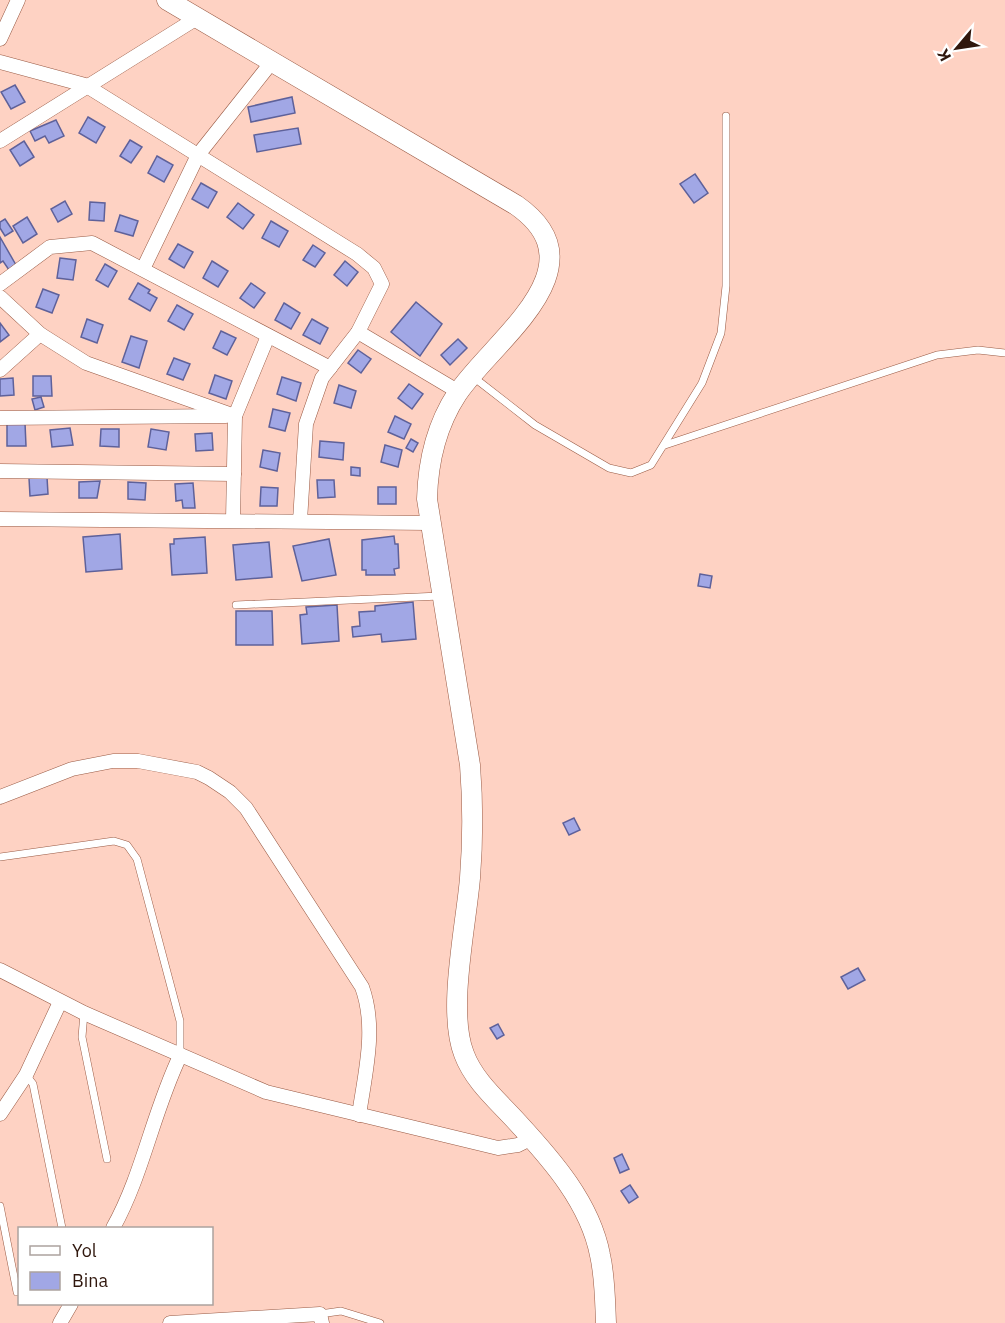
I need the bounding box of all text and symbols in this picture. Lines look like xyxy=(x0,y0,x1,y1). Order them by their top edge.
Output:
north arrow xyxy=(927,18,987,78)
text: K xyxy=(932,46,955,65)
legend xyxy=(18,1227,213,1305)
text: Yol xyxy=(72,1239,97,1262)
text: Bina xyxy=(72,1269,108,1292)

